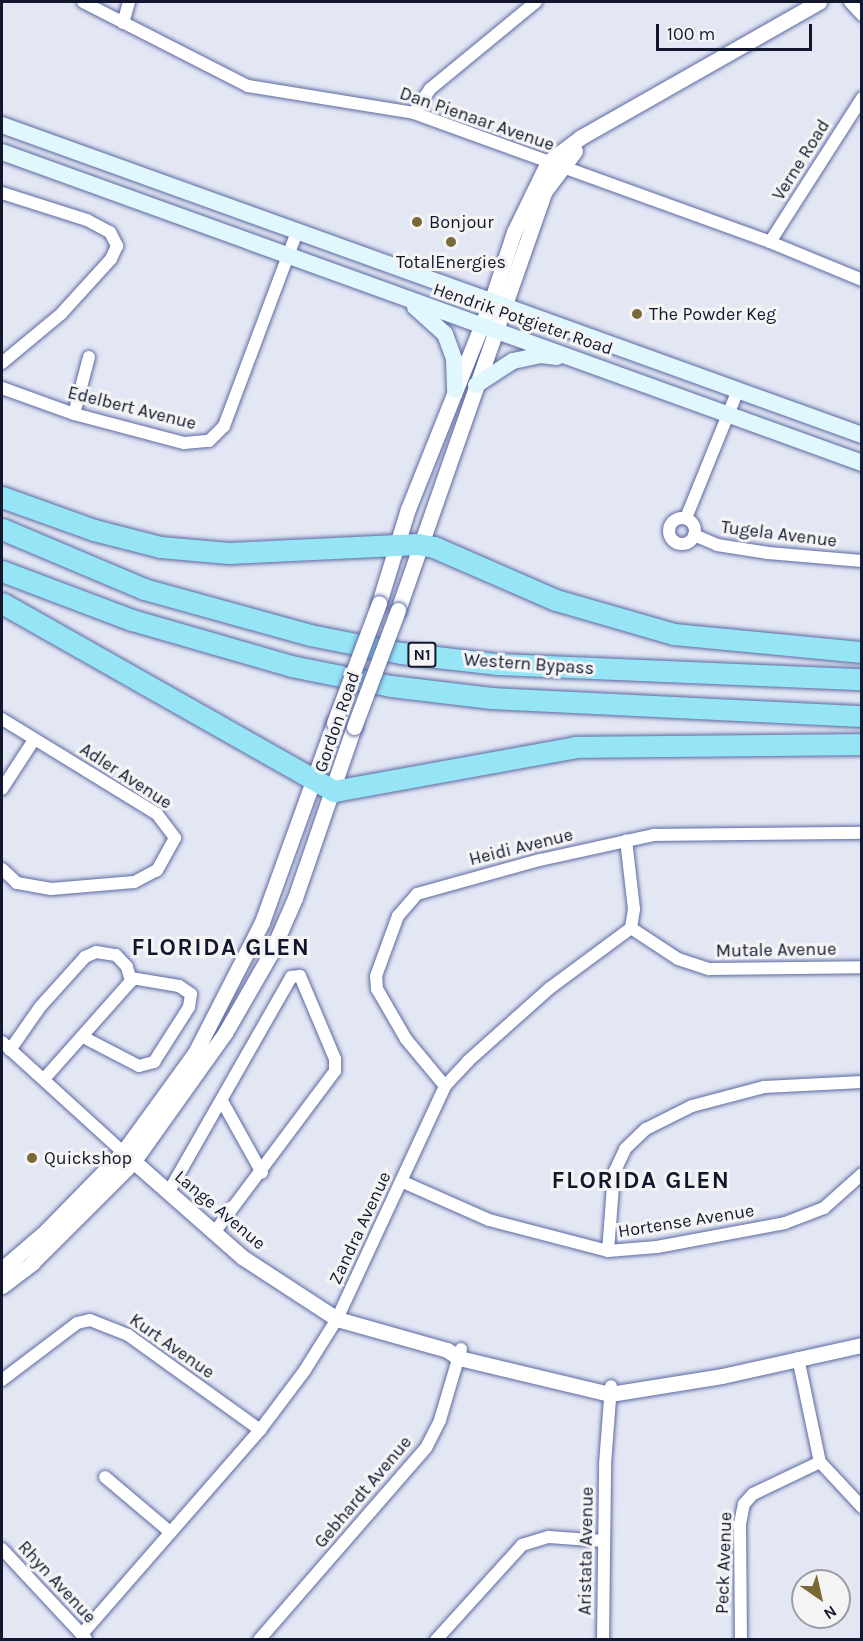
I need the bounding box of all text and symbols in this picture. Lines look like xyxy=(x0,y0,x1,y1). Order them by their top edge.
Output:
scale bar xyxy=(659,12,815,50)
text: 100 m xyxy=(667,23,715,45)
street label: Dan Pienaar Avenue xyxy=(397,82,557,156)
street label: Verne Road xyxy=(768,116,834,204)
place label: Bonjour xyxy=(429,211,494,233)
marker: Bonjour xyxy=(410,215,424,229)
marker: TotalEnergies xyxy=(444,235,458,249)
place label: TotalEnergies xyxy=(396,251,506,273)
street label: Hendrik Potgieter Road xyxy=(430,278,616,360)
place label: The Powder Keg xyxy=(649,303,776,325)
marker: The Powder Keg xyxy=(630,307,644,321)
street label: Edelbert Avenue xyxy=(65,382,199,434)
street label: Tugela Avenue xyxy=(720,516,838,552)
road number: N1 xyxy=(407,642,437,668)
street label: Western Bypass xyxy=(463,649,595,679)
street label: Gordon Road xyxy=(310,669,364,775)
street label: Adler Avenue xyxy=(76,738,176,814)
street label: Heidi Avenue xyxy=(467,824,575,870)
district label: FLORIDA GLEN xyxy=(131,934,311,962)
street label: Mutale Avenue xyxy=(716,938,836,962)
place label: Quickshop xyxy=(44,1147,132,1169)
marker: Quickshop xyxy=(25,1151,39,1165)
street label: Lange Avenue xyxy=(170,1166,270,1254)
district label: FLORIDA GLEN xyxy=(551,1167,731,1195)
street label: Zandra Avenue xyxy=(324,1168,396,1288)
street label: Hortense Avenue xyxy=(616,1200,756,1242)
street label: Kurt Avenue xyxy=(125,1309,219,1383)
street label: Gebhardt Avenue xyxy=(310,1432,416,1552)
street label: Aristata Avenue xyxy=(574,1487,598,1615)
street label: Peck Avenue xyxy=(711,1512,737,1614)
street label: Rhyn Avenue xyxy=(13,1536,101,1628)
north arrow xyxy=(791,1569,851,1629)
text: N xyxy=(820,1602,840,1624)

